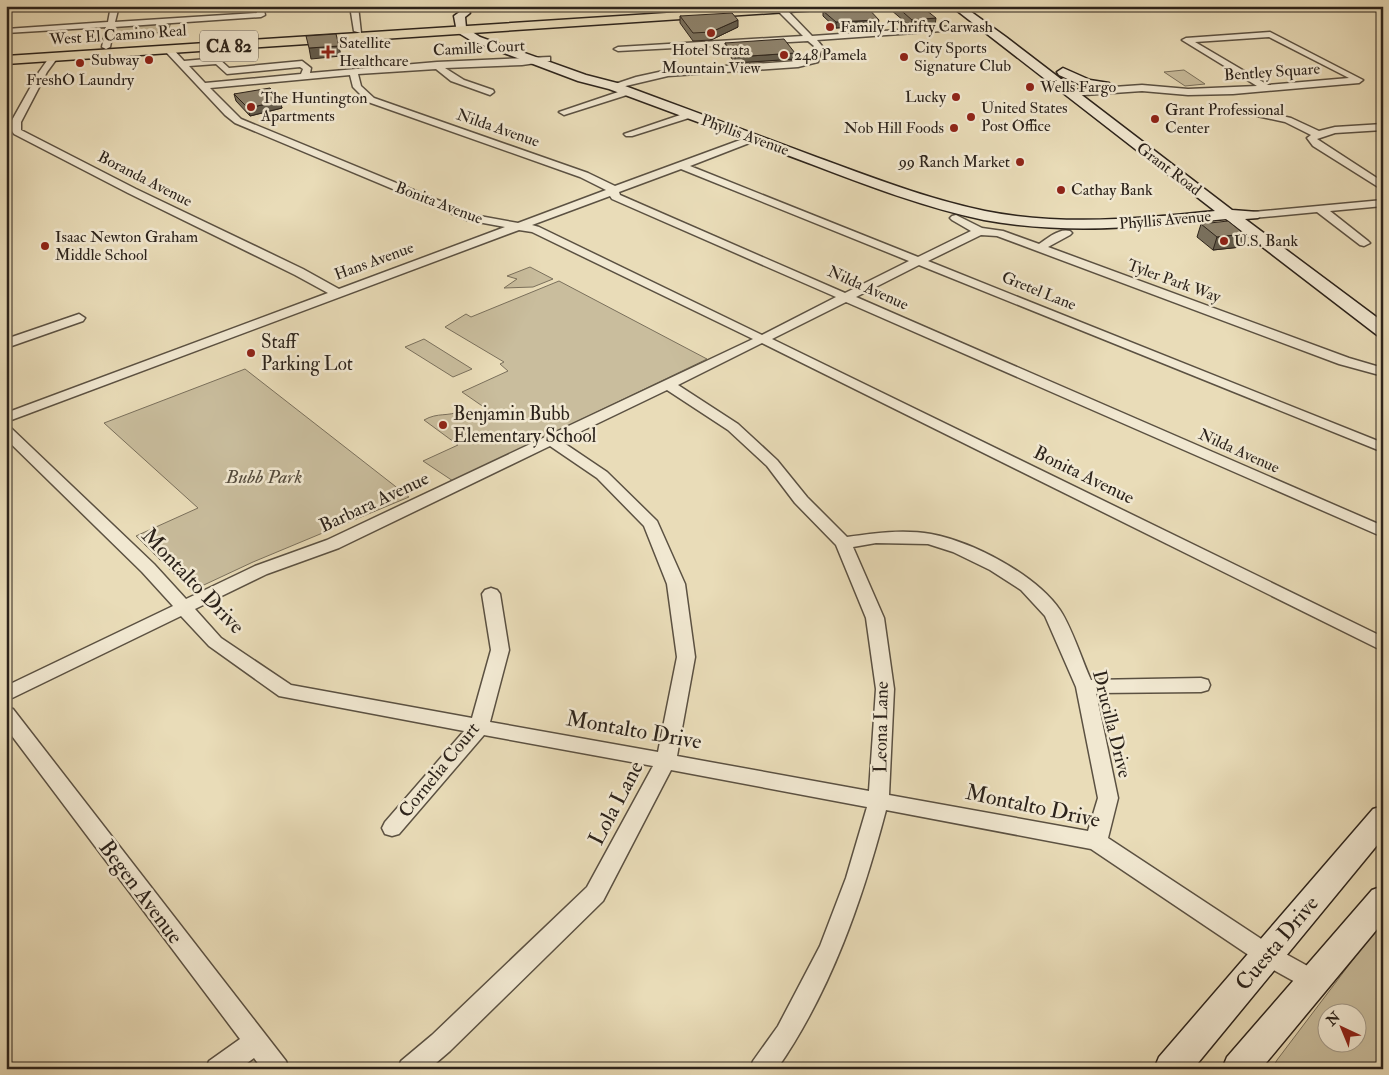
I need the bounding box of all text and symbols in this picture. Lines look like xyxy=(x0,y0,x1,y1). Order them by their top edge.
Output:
place label: Family Thrifty Carwash xyxy=(840,17,994,37)
street label: West El Camino Real xyxy=(48,20,187,50)
marker: Family Thrifty Carwash xyxy=(824,21,836,33)
marker: Hotel Strata Mountain View xyxy=(705,27,717,39)
road number: CA 82 xyxy=(200,30,258,61)
place label: Satellite Healthcare xyxy=(339,33,409,71)
street label: Camille Court xyxy=(433,36,525,60)
place label: City Sports Signature Club xyxy=(914,38,1011,76)
place label: Hotel Strata Mountain View xyxy=(662,40,762,78)
marker: Satellite Healthcare xyxy=(321,45,335,59)
place label: 248 Pamela xyxy=(794,45,867,65)
marker: 248 Pamela xyxy=(778,49,790,61)
place label: Subway xyxy=(91,50,140,70)
marker: City Sports Signature Club xyxy=(898,51,910,63)
marker: Subway xyxy=(143,54,155,66)
marker: FreshO Laundry xyxy=(74,57,86,69)
street label: Bentley Square xyxy=(1223,59,1321,85)
place label: FreshO Laundry xyxy=(26,70,135,90)
place label: Wells Fargo xyxy=(1039,77,1117,97)
marker: Wells Fargo xyxy=(1024,81,1036,93)
place label: Lucky xyxy=(905,87,947,107)
place label: The Huntington Apartments xyxy=(260,88,367,127)
marker: Lucky xyxy=(950,91,962,103)
place label: United States Post Office xyxy=(981,98,1068,136)
place label: Grant Professional Center xyxy=(1165,100,1284,138)
marker: The Huntington Apartments xyxy=(245,101,257,113)
street label: Nilda Avenue xyxy=(454,104,543,152)
street label: Phyllis Avenue xyxy=(698,110,792,160)
marker: United States Post Office xyxy=(965,111,977,123)
marker: Grant Professional Center xyxy=(1149,113,1161,125)
place label: Nob Hill Foods xyxy=(844,118,944,138)
marker: Nob Hill Foods xyxy=(948,122,960,134)
street label: Grant Road xyxy=(1133,138,1206,200)
street label: Boranda Avenue xyxy=(95,147,196,211)
place label: 99 Ranch Market xyxy=(898,152,1010,172)
marker: 99 Ranch Market xyxy=(1014,156,1026,168)
street label: Bonita Avenue xyxy=(392,177,486,229)
place label: Cathay Bank xyxy=(1071,180,1153,200)
marker: Cathay Bank xyxy=(1055,184,1067,196)
street label: Phyllis Avenue xyxy=(1118,206,1212,234)
place label: Isaac Newton Graham Middle School xyxy=(55,227,199,265)
place label: U.S. Bank xyxy=(1234,231,1298,251)
marker: U.S. Bank xyxy=(1218,235,1230,247)
street label: Hans Avenue xyxy=(332,237,417,285)
marker: Isaac Newton Graham Middle School xyxy=(39,240,51,252)
street label: Tyler Park Way xyxy=(1124,255,1224,308)
street label: Nilda Avenue xyxy=(824,261,912,315)
street label: Gretel Lane xyxy=(999,267,1079,315)
place label: Staff Parking Lot xyxy=(261,330,353,376)
marker: Staff Parking Lot xyxy=(245,347,257,359)
place label: Benjamin Bubb Elementary School xyxy=(453,402,597,448)
marker: Benjamin Bubb Elementary School xyxy=(437,419,449,431)
street label: Nilda Avenue xyxy=(1195,424,1283,478)
street label: Bonita Avenue xyxy=(1030,440,1138,510)
park label: Bubb Park xyxy=(225,465,302,489)
street label: Barbara Avenue xyxy=(315,466,433,538)
street label: Montalto Drive xyxy=(135,522,251,640)
street label: Drucilla Drive xyxy=(1087,668,1137,780)
street label: Leona Lane xyxy=(868,681,894,773)
street label: Montalto Drive xyxy=(564,704,704,756)
street label: Cornelia Court xyxy=(393,717,485,823)
street label: Lola Lane xyxy=(582,756,650,850)
street label: Montalto Drive xyxy=(963,778,1103,834)
street label: Begen Avenue xyxy=(93,834,189,950)
street label: Cuesta Drive xyxy=(1229,890,1325,996)
north arrow xyxy=(1316,1002,1366,1052)
text: N xyxy=(1322,1008,1344,1030)

